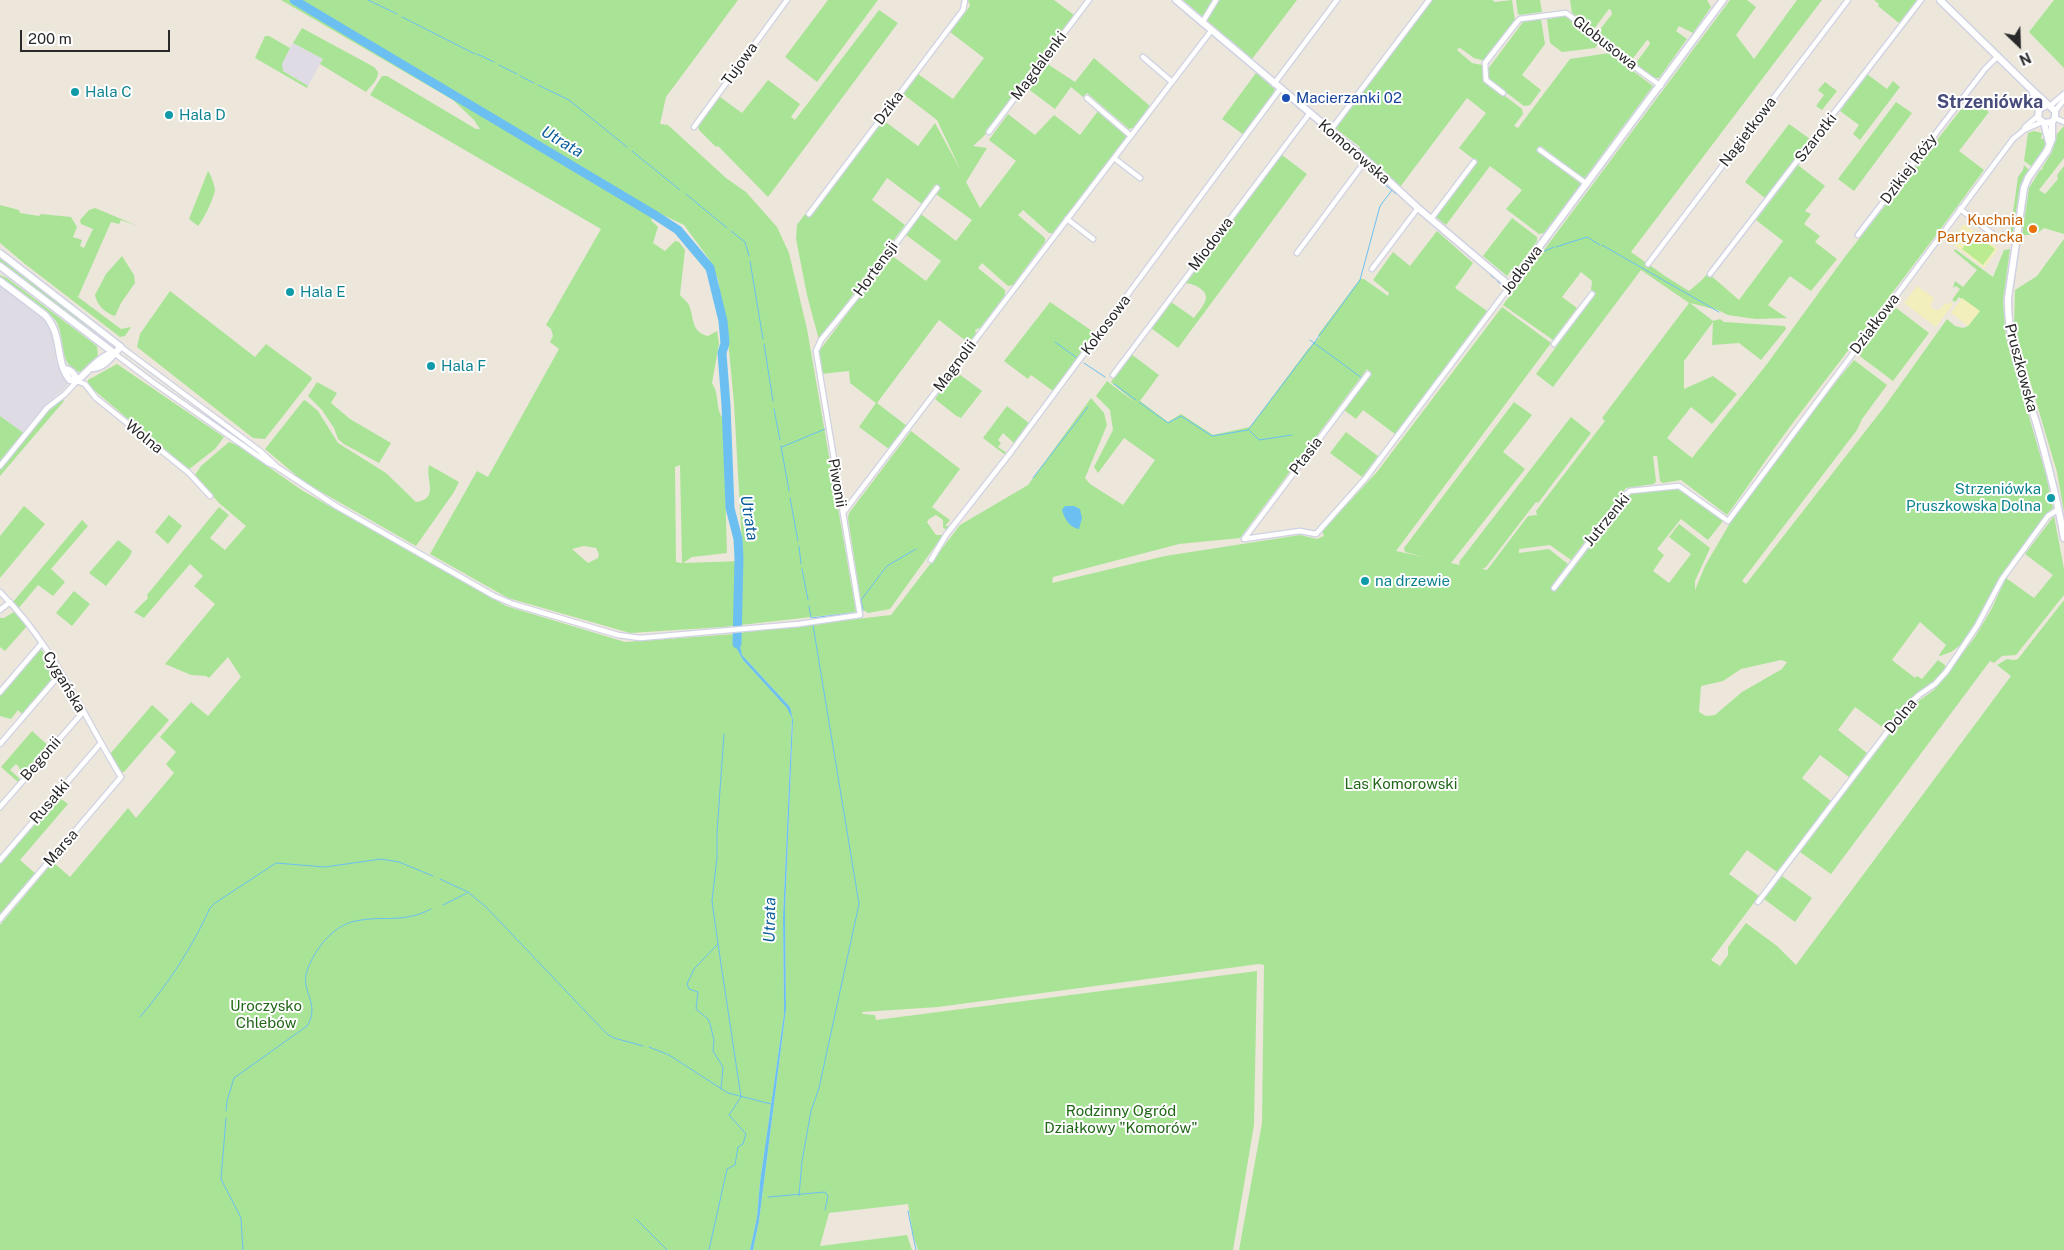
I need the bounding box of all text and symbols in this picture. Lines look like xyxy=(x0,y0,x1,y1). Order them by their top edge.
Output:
street label: Globusowa xyxy=(1569,12,1641,74)
scale bar xyxy=(22,20,172,52)
north arrow xyxy=(1994,20,2044,70)
street label: Magdalenki xyxy=(1007,28,1071,104)
text: 200 m xyxy=(28,30,72,47)
street label: Tujowa xyxy=(718,39,762,89)
text: N xyxy=(2017,49,2033,68)
place label: Hala C xyxy=(85,83,131,101)
marker: Hala C xyxy=(69,86,81,98)
street label: Dzika xyxy=(870,87,908,129)
place label: Macierzanki 02 xyxy=(1296,89,1402,107)
district label: Strzeniówka xyxy=(1937,91,2043,113)
marker: Macierzanki 02 xyxy=(1280,92,1292,104)
street label: Nagietkowa xyxy=(1716,93,1780,171)
place label: Hala D xyxy=(179,106,226,124)
marker: Hala D xyxy=(163,109,175,121)
street label: Szarotki xyxy=(1791,110,1841,166)
street label: Komorowska xyxy=(1314,116,1394,188)
water label: Utrata xyxy=(538,122,586,162)
street label: Dzikiej Róży xyxy=(1877,130,1941,208)
place label: Kuchnia Partyzancka xyxy=(1937,211,2023,246)
street label: Miodowa xyxy=(1185,214,1237,274)
marker: Kuchnia Partyzancka xyxy=(2027,223,2039,235)
street label: Hortensji xyxy=(850,238,902,300)
street label: Jodłowa xyxy=(1498,242,1546,298)
place label: Hala E xyxy=(300,283,345,301)
marker: Hala E xyxy=(284,286,296,298)
street label: Działkowa xyxy=(1846,290,1904,358)
street label: Kokosowa xyxy=(1078,291,1134,359)
street label: Pruszkowska xyxy=(2001,322,2041,414)
street label: Magnolii xyxy=(930,337,980,395)
place label: Hala F xyxy=(441,357,486,375)
marker: Hala F xyxy=(425,360,437,372)
street label: Wolna xyxy=(121,416,167,458)
street label: Ptasia xyxy=(1286,433,1326,479)
street label: Piwonii xyxy=(824,457,850,509)
place label: Strzeniówka Pruszkowska Dolna xyxy=(1906,480,2041,515)
street label: Jutrzenki xyxy=(1580,490,1634,550)
marker: Strzeniówka Pruszkowska Dolna xyxy=(2045,492,2057,504)
water label: Utrata xyxy=(736,494,762,542)
place label: na drzewie xyxy=(1375,572,1450,590)
marker: na drzewie xyxy=(1359,575,1371,587)
street label: Cygańska xyxy=(39,648,89,716)
street label: Dolna xyxy=(1881,695,1921,737)
street label: Begonii xyxy=(17,733,65,785)
park label: Las Komorowski xyxy=(1344,775,1458,793)
street label: Rusałki xyxy=(26,776,74,828)
street label: Marsa xyxy=(40,826,82,870)
water label: Utrata xyxy=(760,897,780,943)
park label: Uroczysko Chlebów xyxy=(230,997,302,1032)
park label: Rodzinny Ogród Działkowy "Komorów" xyxy=(1044,1102,1198,1137)

